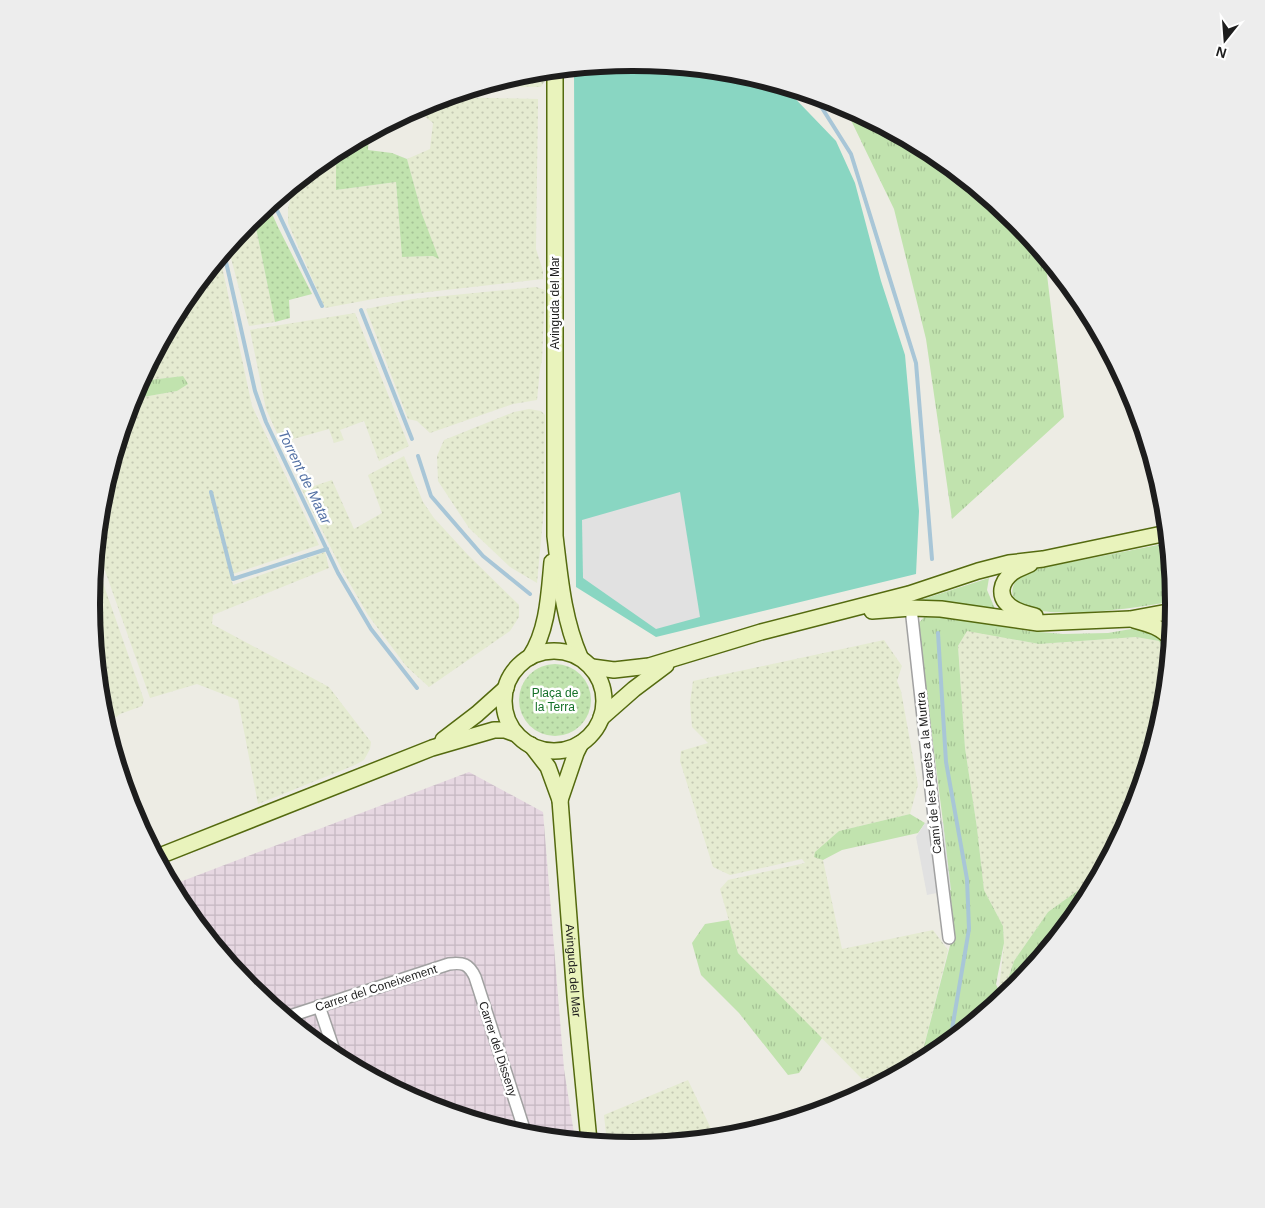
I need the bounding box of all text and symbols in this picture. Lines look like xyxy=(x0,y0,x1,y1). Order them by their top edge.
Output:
north arrow xyxy=(1200,15,1250,65)
text: N xyxy=(1214,43,1228,62)
street label: Avinguda del Mar xyxy=(548,256,562,350)
water label: Torrent de Matar xyxy=(275,427,335,528)
park label: Plaça de la Terra xyxy=(532,686,579,714)
street label: Camí de les Parets a la Murtra xyxy=(913,691,944,855)
street label: Avinguda del Mar xyxy=(562,924,584,1018)
street label: Carrer del Coneixement xyxy=(313,961,439,1014)
street label: Carrer del Disseny xyxy=(476,1000,520,1098)

